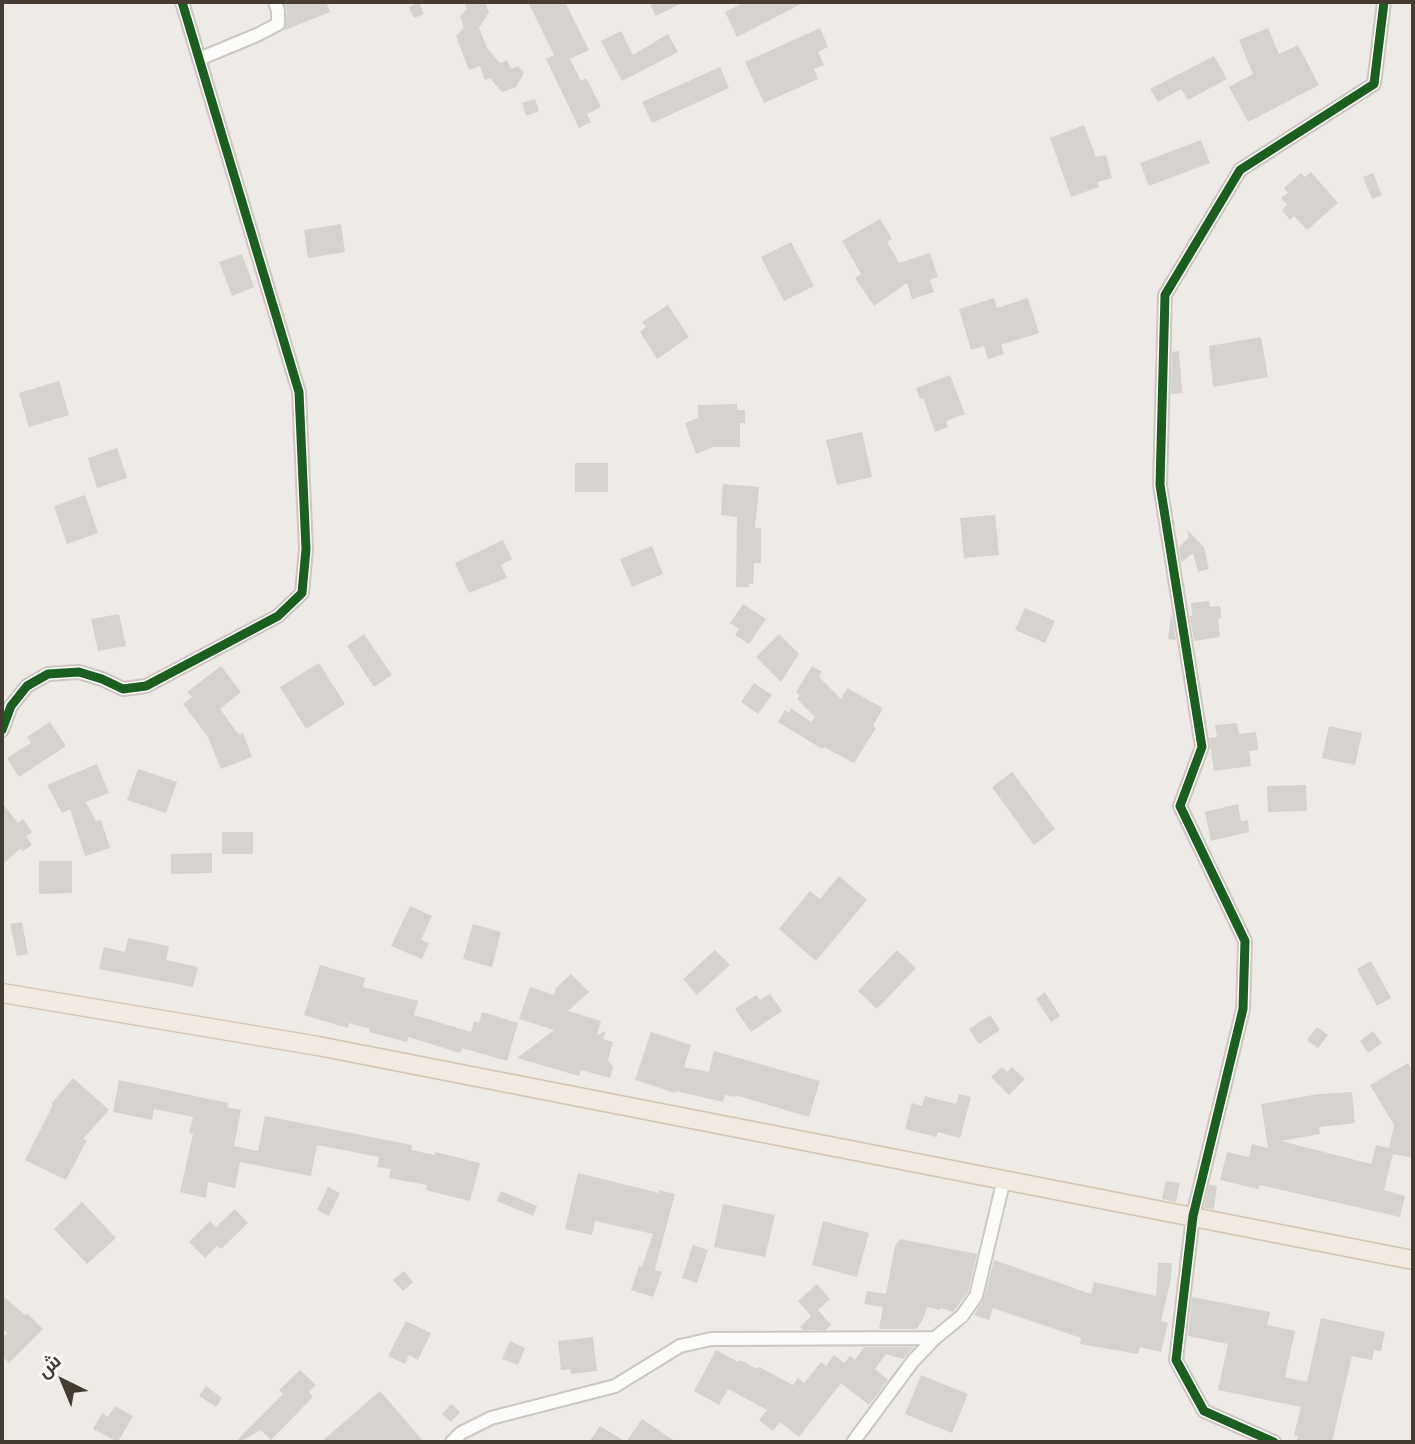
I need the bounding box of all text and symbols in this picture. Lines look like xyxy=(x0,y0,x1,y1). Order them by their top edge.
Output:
north arrow xyxy=(28,1346,98,1416)
text: ش xyxy=(32,1349,65,1382)

